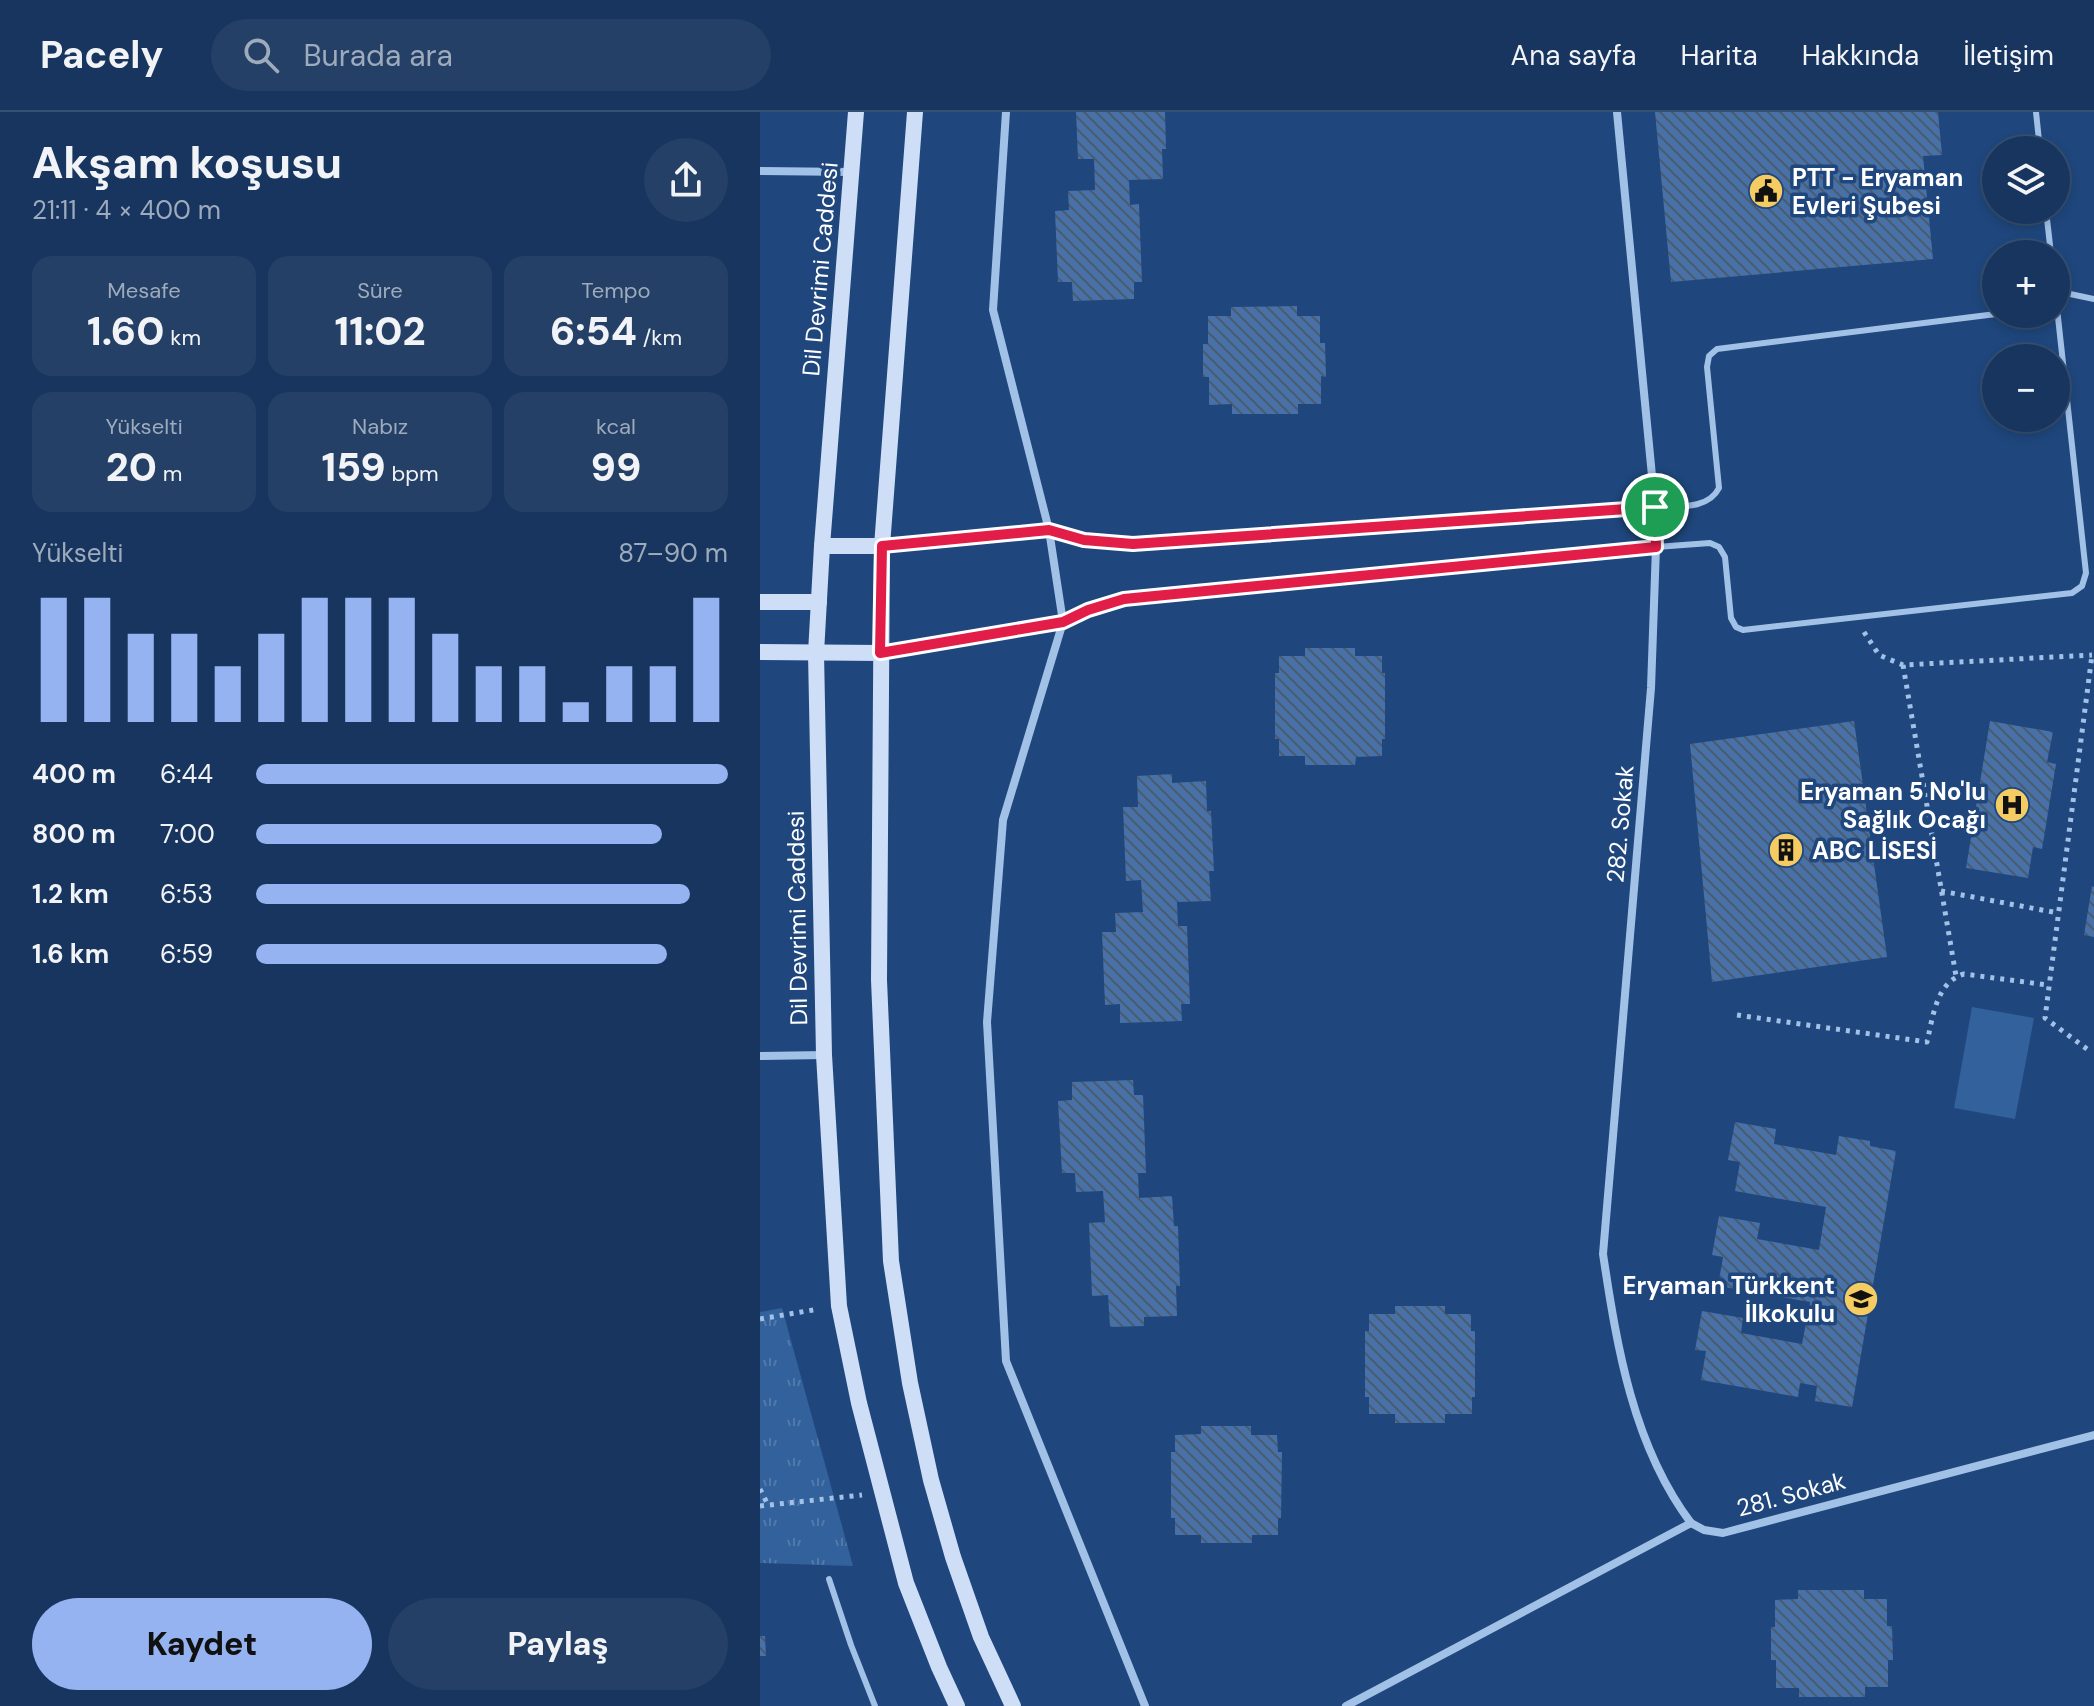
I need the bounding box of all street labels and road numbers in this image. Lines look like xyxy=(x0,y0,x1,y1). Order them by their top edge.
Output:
street label: Dil Devrimi Caddesi xyxy=(795,161,845,377)
street label: 282. Sokak xyxy=(1599,764,1641,884)
street label: Dil Devrimi Caddesi xyxy=(780,810,814,1026)
street label: 281. Sokak xyxy=(1733,1465,1849,1523)

